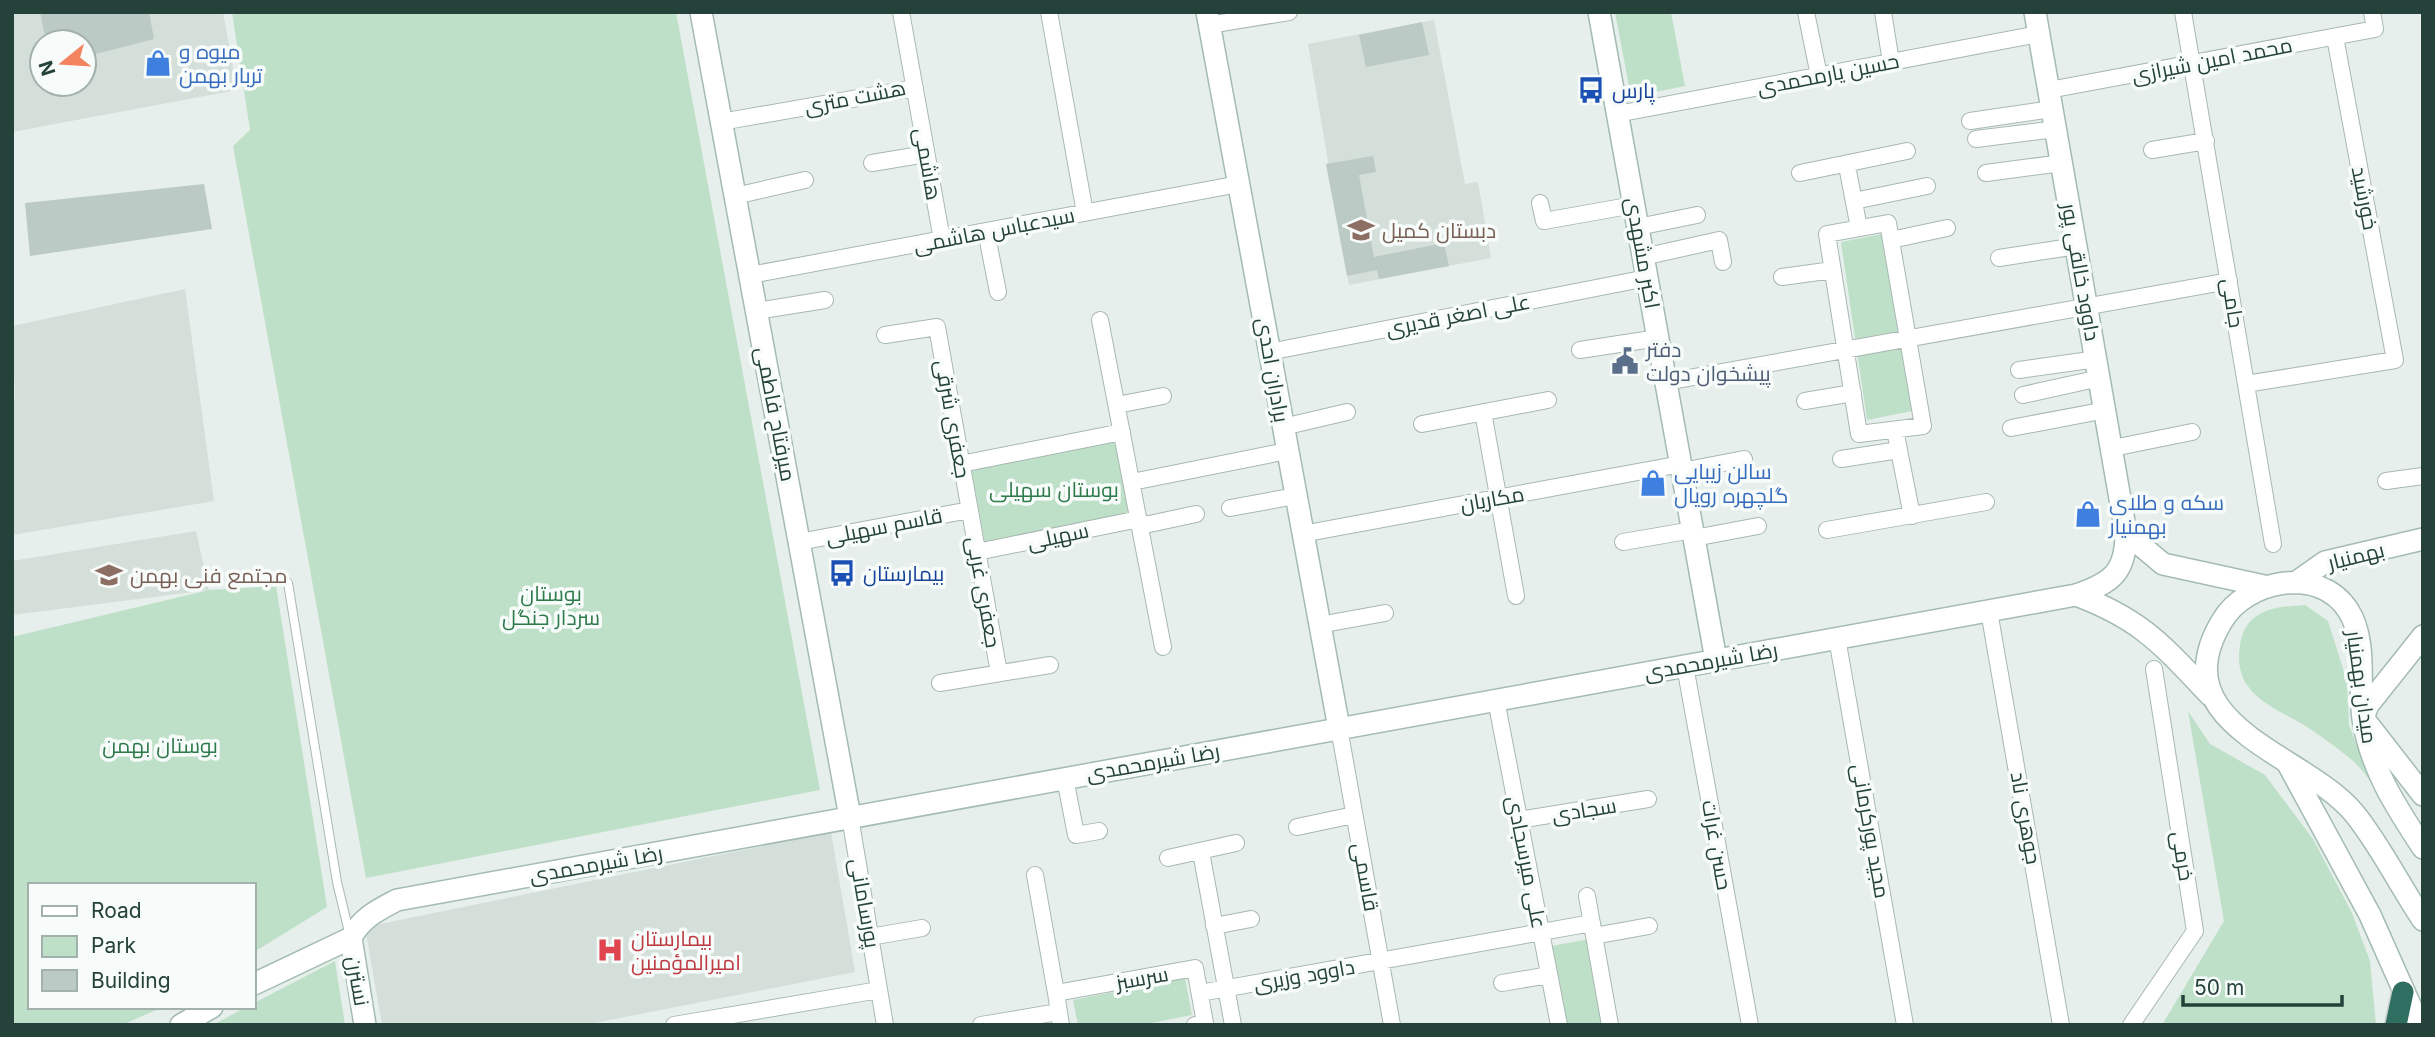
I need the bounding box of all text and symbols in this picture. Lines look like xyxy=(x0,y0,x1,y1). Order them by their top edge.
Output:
north arrow xyxy=(28,28,98,98)
street label: محمد امین شیرازی xyxy=(2130,32,2295,89)
place label: میوه و تربار بهمن xyxy=(179,39,263,89)
shop icon: میوه و تربار بهمن xyxy=(143,48,173,78)
street label: حسین یارمحمدی xyxy=(1755,48,1901,101)
text: N xyxy=(34,58,60,79)
street label: هشت متری xyxy=(802,75,908,120)
bus stop icon: پارس xyxy=(1576,75,1606,105)
place label: پارس xyxy=(1612,78,1655,105)
street label: هاشمی xyxy=(908,126,947,202)
street label: خورشید xyxy=(2347,164,2383,232)
street label: اکبر مشهدی xyxy=(1620,195,1665,311)
street label: داوود خالقی پور xyxy=(2054,200,2105,343)
street label: سیدعباس هاشمی xyxy=(911,202,1077,259)
school or university icon: دبستان کمیل xyxy=(1346,215,1376,245)
place label: دبستان کمیل xyxy=(1382,218,1496,244)
street label: جامی xyxy=(2216,276,2249,330)
street label: علی اصغر قدیری xyxy=(1384,289,1532,342)
street label: برادران احدی xyxy=(1250,316,1295,425)
place label: دفتر پیشخوان دولت xyxy=(1645,337,1771,388)
street label: میرفتاح فاطمی xyxy=(749,345,801,484)
public building icon: دفتر پیشخوان دولت xyxy=(1610,346,1640,376)
street label: جعفری شرقی xyxy=(929,358,976,480)
place label: سالن زیبایی گلچهره رویال xyxy=(1674,459,1788,510)
shop icon: سالن زیبایی گلچهره رویال xyxy=(1638,468,1668,498)
park label: بوستان سهیلی xyxy=(989,477,1119,503)
street label: مکاریان xyxy=(1458,481,1526,518)
place label: سکه و طلای بهمنیار xyxy=(2108,490,2224,540)
shop icon: سکه و طلای بهمنیار xyxy=(2073,499,2103,529)
street label: قاسم سهیلی xyxy=(823,502,945,552)
street label: سهیلی xyxy=(1025,517,1091,556)
street label: جعفری غربی xyxy=(961,535,1006,650)
street label: بهمنیار xyxy=(2324,537,2387,576)
bus stop icon: بیمارستان xyxy=(827,558,857,588)
school or university icon: مجتمع فنی بهمن xyxy=(94,560,124,590)
place label: بیمارستان xyxy=(863,561,944,587)
place label: مجتمع فنی بهمن xyxy=(130,563,287,590)
park label: بوستان سردار جنگل xyxy=(502,581,600,631)
street label: میدان بهمنیار xyxy=(2341,628,2382,745)
street label: رضا شیرمحمدی xyxy=(1642,637,1780,686)
park label: بوستان بهمن xyxy=(102,733,218,759)
street label: رضا شیرمحمدی xyxy=(1084,738,1222,787)
street label: مجید پورکرمانی xyxy=(1845,762,1895,900)
street label: جوهری ناد xyxy=(2005,770,2046,866)
street label: سجادی xyxy=(1550,793,1618,828)
street label: علی میرسجادی xyxy=(1501,794,1552,931)
street label: حسن غرات xyxy=(1696,798,1737,892)
street label: خرمی xyxy=(2166,829,2199,883)
street label: رضا شیرمحمدی xyxy=(527,840,665,889)
street label: قاسمی xyxy=(1347,841,1384,913)
street label: پورسامانی xyxy=(843,856,885,951)
legend xyxy=(28,883,256,1009)
text: Road xyxy=(91,898,142,923)
place label: بیمارستان امیرالمؤمنین xyxy=(631,926,741,976)
text: Park xyxy=(91,933,136,958)
hospital icon: بیمارستان امیرالمؤمنین xyxy=(595,935,625,965)
street label: نسترن xyxy=(340,954,375,1008)
street label: داوود وزیری xyxy=(1251,954,1357,997)
street label: سرسبز xyxy=(1113,961,1170,995)
scale bar xyxy=(2183,964,2342,1008)
text: Building xyxy=(91,968,171,993)
text: 50 m xyxy=(2194,975,2244,1000)

